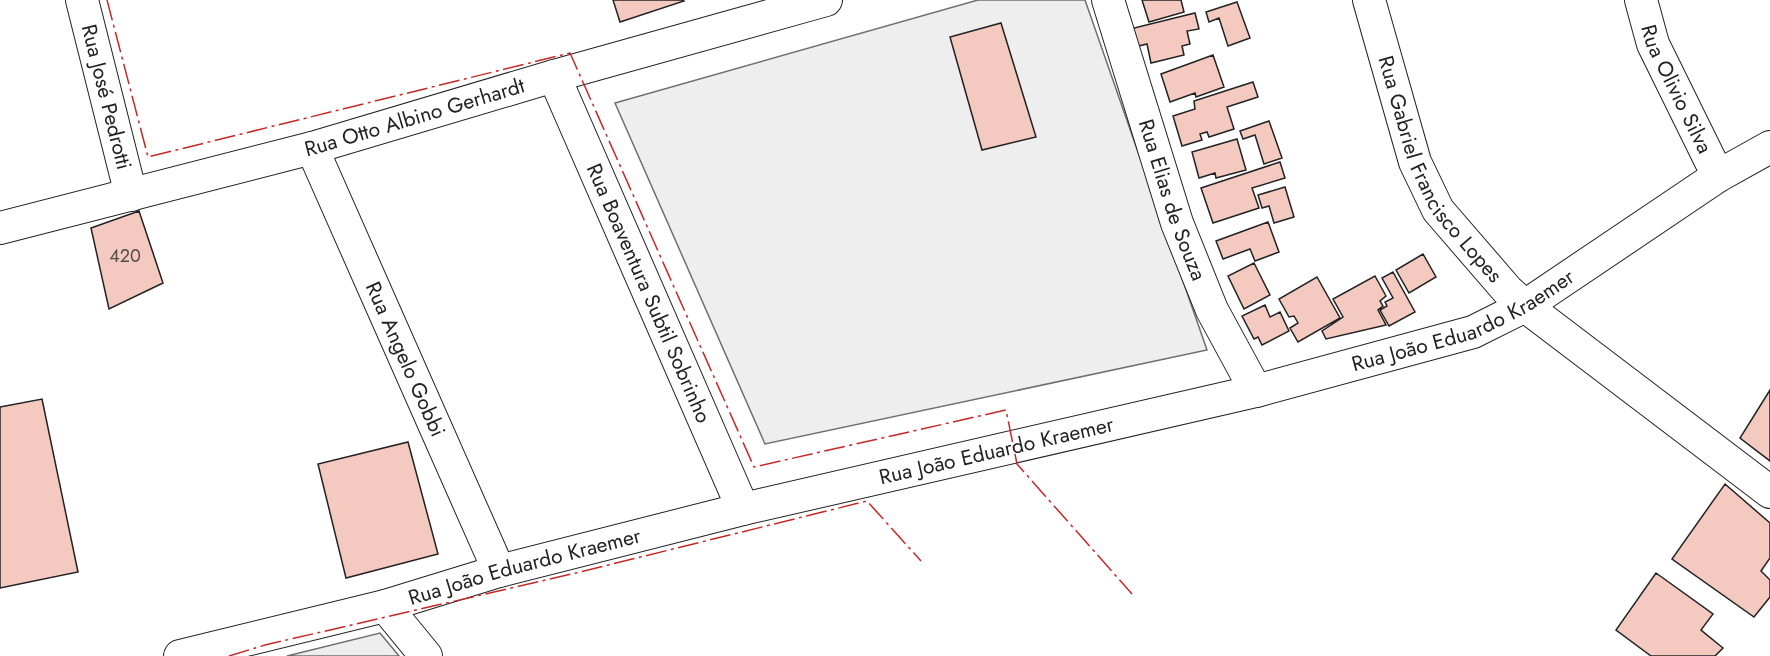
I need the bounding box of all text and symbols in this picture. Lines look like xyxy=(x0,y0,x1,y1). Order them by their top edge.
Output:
street label: Rua José Pedrotti xyxy=(74,21,139,173)
street label: Rua Olivio Silva xyxy=(1633,21,1720,159)
street label: Rua Gabriel Francisco Lopes xyxy=(1371,52,1509,289)
street label: Rua Otto Albino Gerhardt xyxy=(301,71,528,164)
street label: Rua Elias de Souza xyxy=(1131,116,1214,285)
street label: Rua Boaventura Subtil Sobrinho xyxy=(579,159,719,428)
house number: 420 xyxy=(109,243,141,269)
street label: Rua João Eduardo Kraemer xyxy=(1348,262,1581,379)
street label: Rua Angelo Gobbi xyxy=(358,277,453,442)
street label: Rua João Eduardo Kraemer xyxy=(876,409,1117,492)
street label: Rua João Eduardo Kraemer xyxy=(405,520,645,613)

